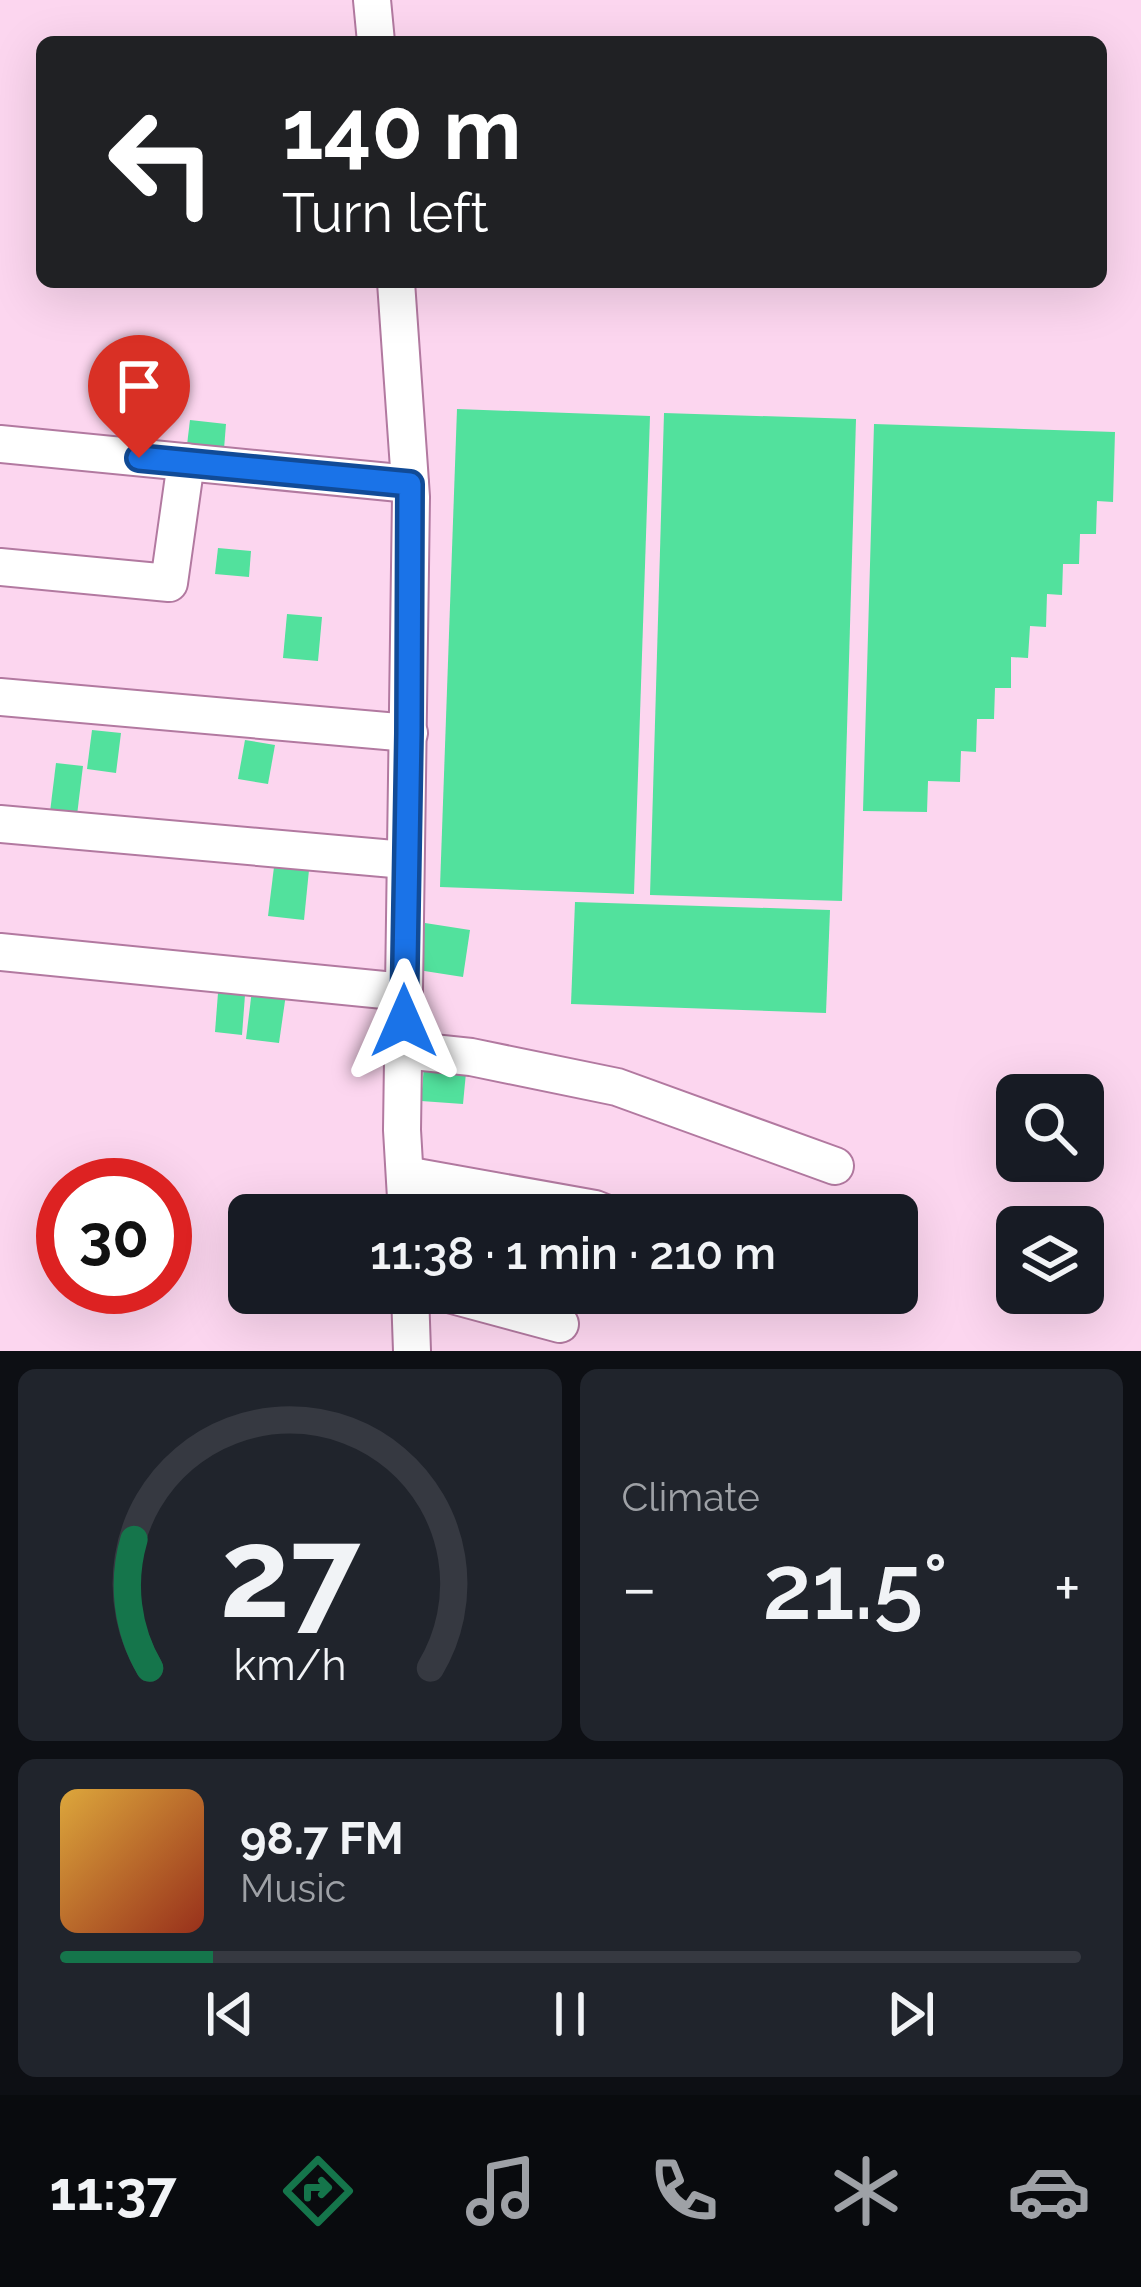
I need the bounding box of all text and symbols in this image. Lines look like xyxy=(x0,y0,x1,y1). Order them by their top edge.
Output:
text: 140 m xyxy=(282,80,521,179)
icon: left xyxy=(84,84,240,240)
text: Turn left xyxy=(282,181,489,245)
pin xyxy=(88,335,190,458)
icon: arrive xyxy=(106,353,172,419)
position arrow xyxy=(341,958,467,1084)
map controls xyxy=(996,1074,1104,1314)
button: search xyxy=(996,1074,1104,1182)
speed limit sign: 30 xyxy=(36,1158,192,1314)
button: layers xyxy=(996,1206,1104,1314)
text: 11:38 · 1 min · 210 m xyxy=(370,1227,776,1280)
text: Climate xyxy=(622,1474,760,1520)
text: 27 xyxy=(220,1500,361,1646)
text: 21.5° xyxy=(763,1534,948,1640)
text: − xyxy=(622,1549,657,1626)
text: + xyxy=(1054,1549,1081,1626)
text: km/h xyxy=(233,1640,346,1690)
text: 98.7 FM xyxy=(240,1812,404,1865)
text: Music xyxy=(240,1865,346,1911)
icon: previous xyxy=(197,1981,263,2047)
icon: pause xyxy=(537,1981,603,2047)
icon: next xyxy=(878,1981,944,2047)
icon: directions xyxy=(276,2149,360,2233)
icon: music xyxy=(459,2149,543,2233)
icon: phone xyxy=(642,2149,726,2233)
icon: climate xyxy=(824,2149,908,2233)
icon: car xyxy=(1007,2149,1091,2233)
text: 11:37 xyxy=(49,2159,177,2223)

